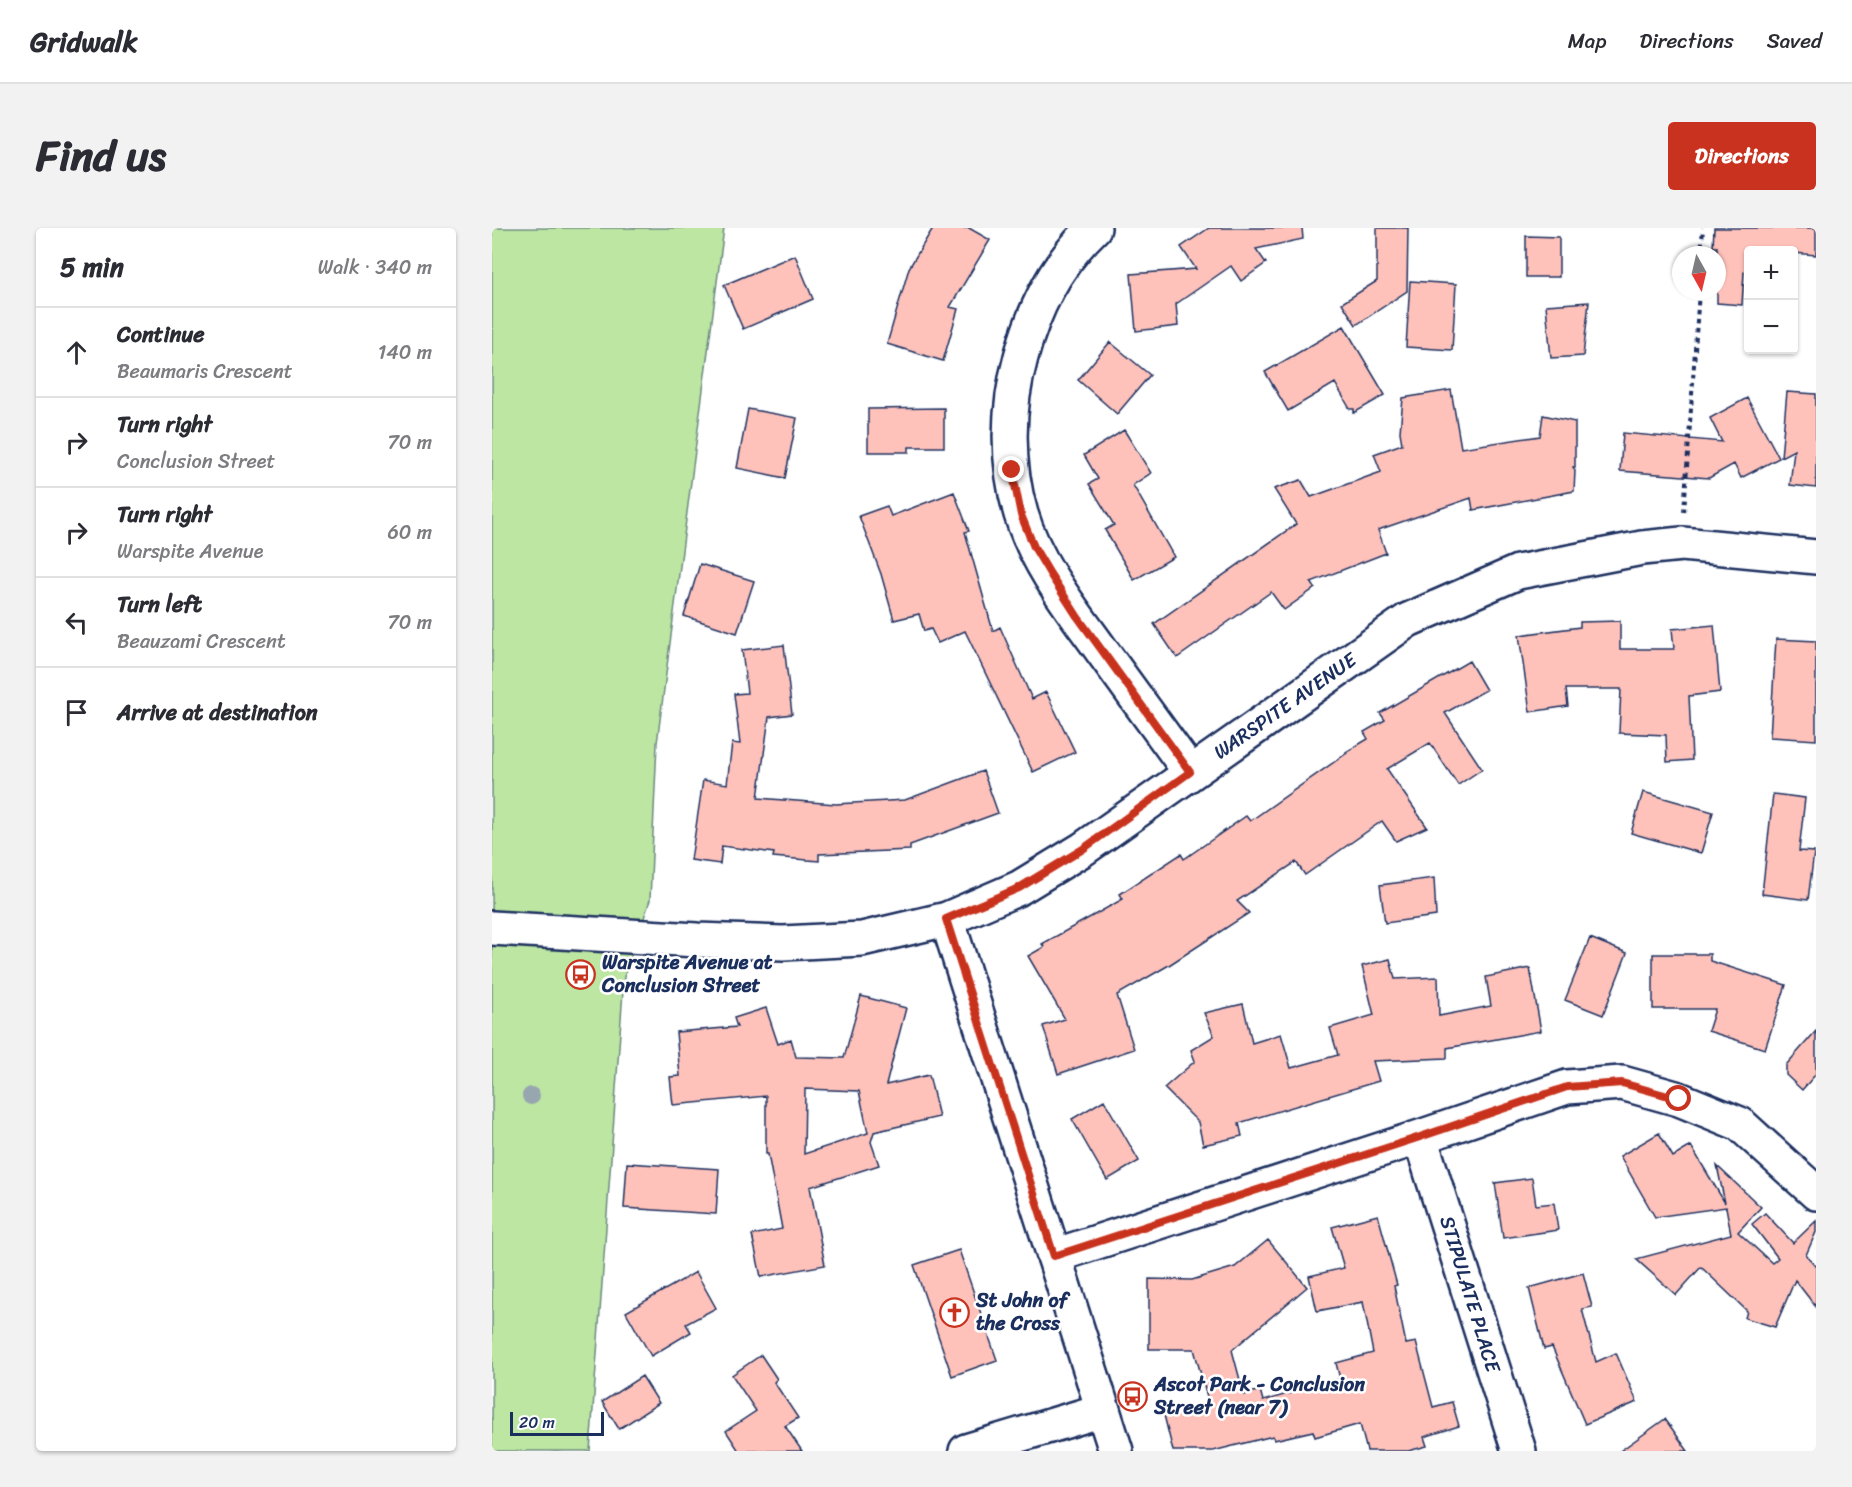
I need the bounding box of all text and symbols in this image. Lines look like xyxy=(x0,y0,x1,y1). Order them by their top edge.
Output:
text: Gridwalk xyxy=(30,17,138,66)
text: Map xyxy=(1568,22,1606,60)
text: Directions xyxy=(1639,22,1734,60)
text: Saved xyxy=(1767,22,1822,60)
text: Find us xyxy=(36,119,166,193)
button: Directions xyxy=(1668,122,1816,190)
text: 5 min xyxy=(60,244,124,290)
north arrow xyxy=(1672,246,1726,300)
map controls xyxy=(1744,246,1798,354)
button: + xyxy=(1744,246,1798,300)
text: Walk · 340 m xyxy=(318,250,432,285)
button: − xyxy=(1744,300,1798,354)
text: Continue xyxy=(117,315,205,354)
text: 140 m xyxy=(378,335,432,370)
icon: ahead xyxy=(60,336,93,369)
text: Beaumaris Crescent xyxy=(117,354,292,389)
text: Turn right xyxy=(117,405,212,444)
text: 70 m xyxy=(387,425,432,460)
icon: right xyxy=(60,426,93,459)
text: Conclusion Street xyxy=(117,444,275,479)
route end xyxy=(998,456,1024,482)
text: Turn right xyxy=(117,495,212,534)
text: 60 m xyxy=(387,515,432,550)
icon: right xyxy=(60,516,93,549)
text: Warspite Avenue xyxy=(117,534,263,569)
text: Turn left xyxy=(117,585,202,624)
text: 70 m xyxy=(387,605,432,640)
icon: left xyxy=(60,606,93,639)
text: Beauzami Crescent xyxy=(117,624,286,659)
street label: WARSPITE AVENUE xyxy=(1206,642,1366,769)
text: Arrive at destination xyxy=(117,693,318,732)
icon: arrive xyxy=(60,696,93,729)
place label: Warspite Avenue at Conclusion Street xyxy=(601,945,773,1003)
bus stop icon: Warspite Avenue at Conclusion Street xyxy=(565,958,597,990)
route start xyxy=(1665,1085,1691,1111)
street label: STIPULATE PLACE xyxy=(1430,1211,1511,1378)
place label: St John of the Cross xyxy=(975,1283,1071,1341)
church icon: St John of the Cross xyxy=(939,1296,971,1328)
place label: Ascot Park - Conclusion Street (near 7) xyxy=(1153,1367,1365,1425)
bus stop icon: Ascot Park - Conclusion Street (near 7) xyxy=(1117,1380,1149,1412)
text: 20 m xyxy=(519,1408,555,1437)
scale bar xyxy=(510,1409,604,1436)

